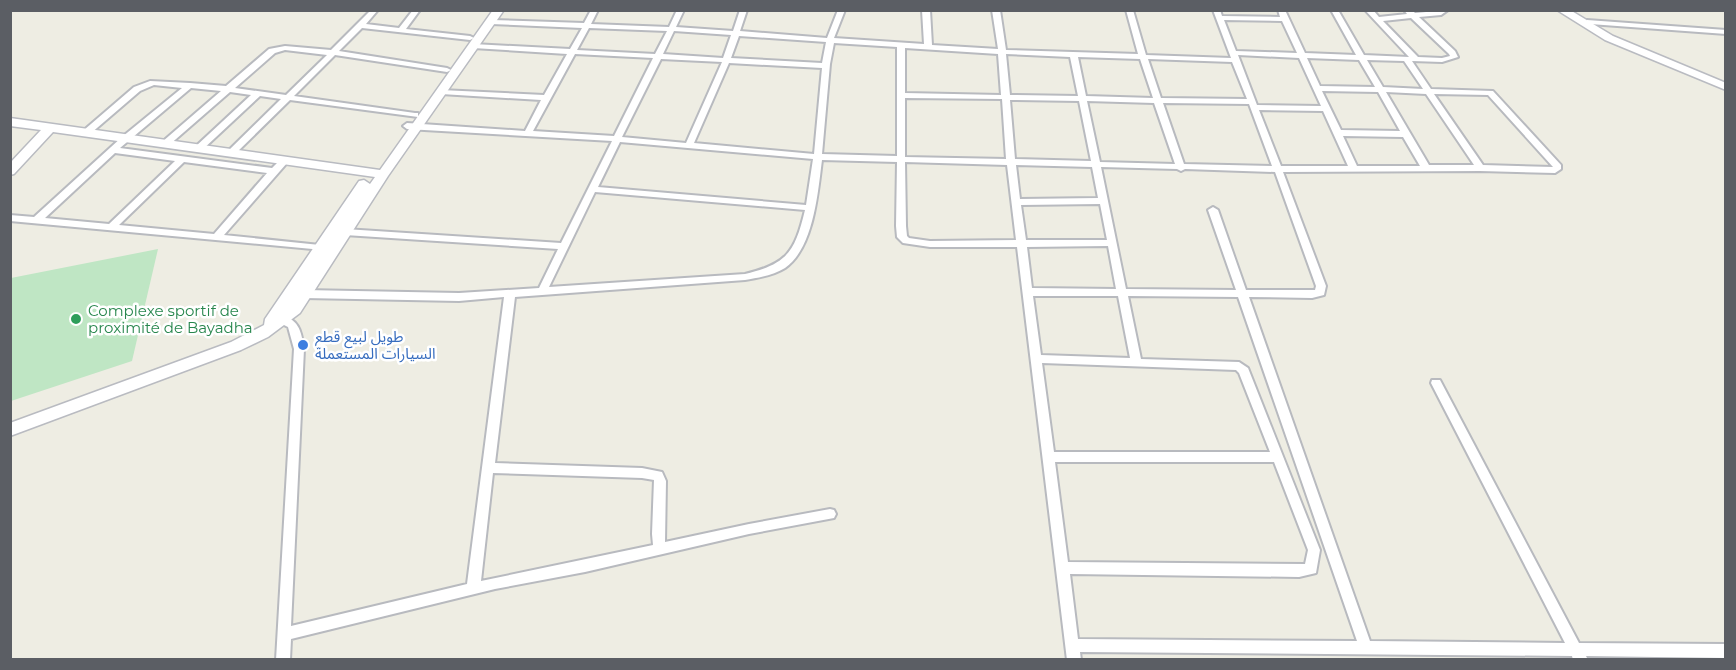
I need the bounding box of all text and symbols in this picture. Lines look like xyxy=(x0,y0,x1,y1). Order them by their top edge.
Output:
place label: Complexe sportif de proximité de Bayadha xyxy=(88,301,253,337)
marker: Complexe sportif de proximité de Bayadha xyxy=(69,312,83,326)
place label: طويل لبيع قطع السيارات المستعملة xyxy=(315,327,435,363)
marker: طويل لبيع قطع السيارات المستعملة xyxy=(296,338,310,352)

